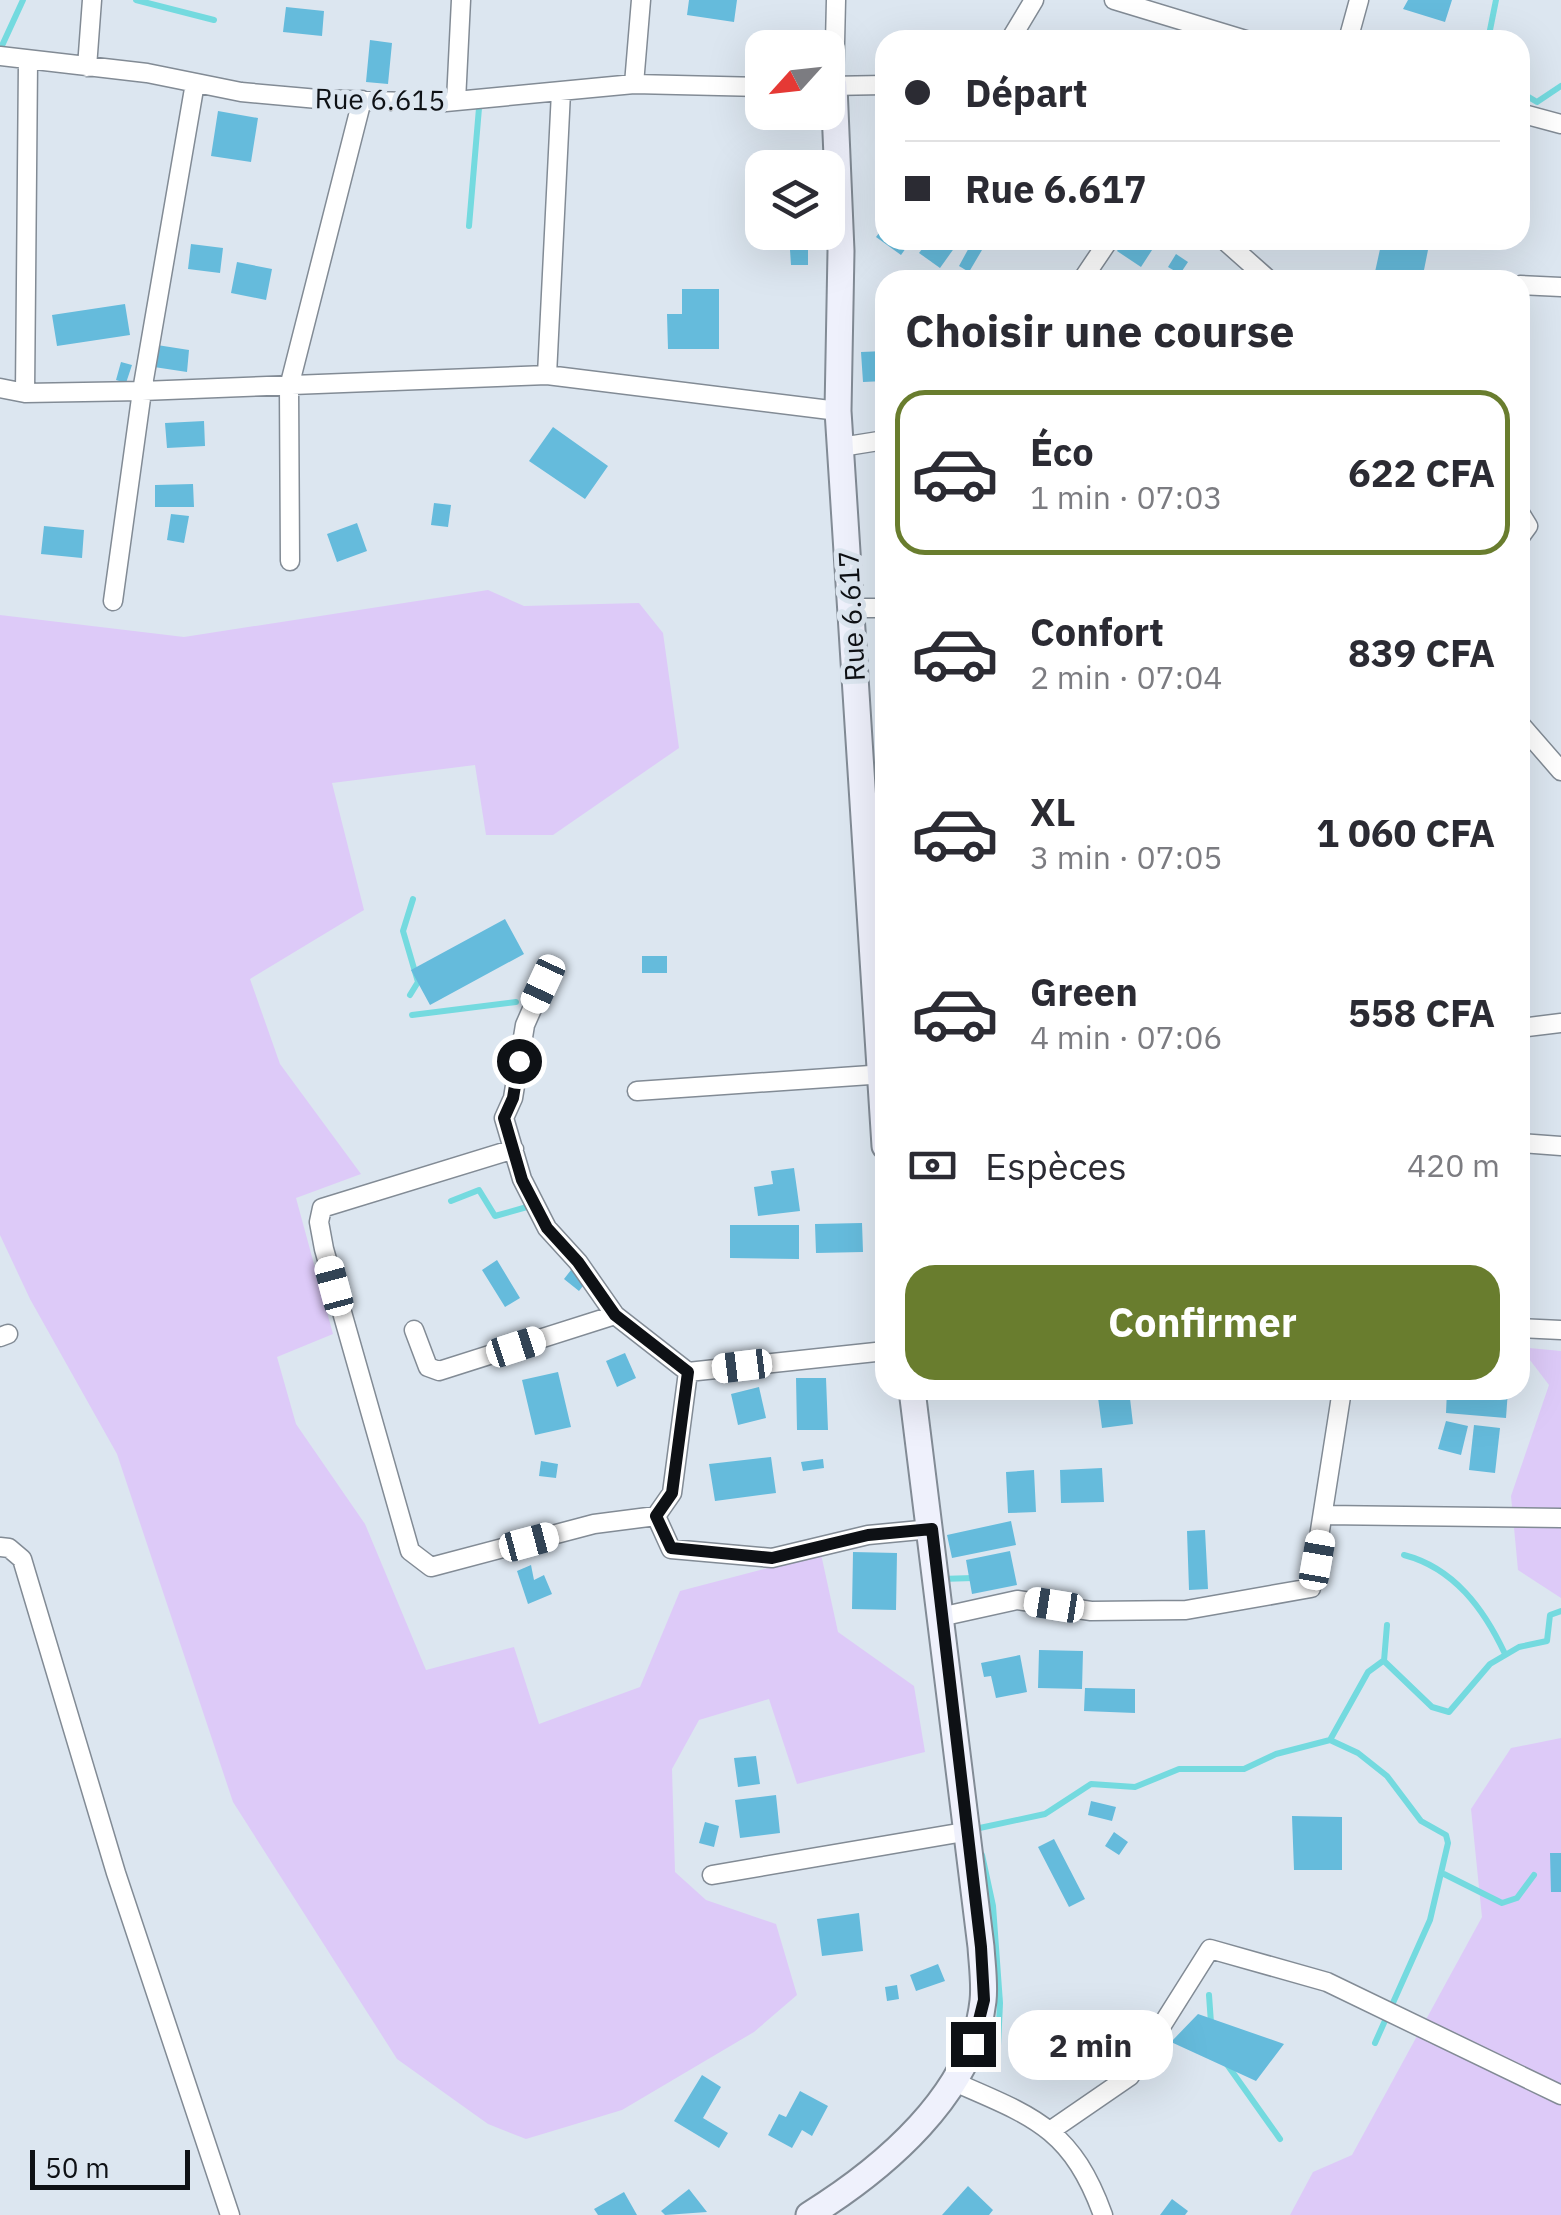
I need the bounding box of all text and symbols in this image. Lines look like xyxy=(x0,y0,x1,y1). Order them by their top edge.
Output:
north arrow xyxy=(745,30,845,130)
map controls xyxy=(745,30,845,250)
text: Départ xyxy=(965,68,1088,117)
street label: Rue 6.615 xyxy=(314,79,446,119)
button: layers xyxy=(745,150,845,250)
text: Rue 6.617 xyxy=(965,164,1147,213)
text: Choisir une course xyxy=(905,301,1295,359)
text: Éco xyxy=(1030,427,1094,476)
icon: car xyxy=(910,428,1000,518)
text: 622 CFA xyxy=(1348,448,1495,497)
text: 1 min · 07:03 xyxy=(1030,476,1223,518)
street label: Rue 6.617 xyxy=(829,550,873,682)
text: Confort xyxy=(1030,607,1164,656)
icon: car xyxy=(910,608,1000,698)
text: 839 CFA xyxy=(1348,628,1495,677)
text: 2 min · 07:04 xyxy=(1030,656,1223,698)
text: XL xyxy=(1030,787,1076,836)
icon: car xyxy=(910,788,1000,878)
text: 1 060 CFA xyxy=(1316,808,1495,857)
text: 3 min · 07:05 xyxy=(1030,836,1223,878)
car xyxy=(517,950,569,1018)
text: Green xyxy=(1030,967,1138,1016)
icon: car xyxy=(910,968,1000,1058)
text: 558 CFA xyxy=(1348,988,1495,1037)
text: 4 min · 07:06 xyxy=(1030,1016,1223,1058)
route start xyxy=(497,1039,542,1084)
icon: cash xyxy=(905,1138,960,1193)
text: Espèces xyxy=(985,1141,1127,1190)
text: 420 m xyxy=(1407,1144,1500,1186)
car xyxy=(312,1253,356,1319)
button: Confirmer xyxy=(905,1265,1500,1380)
car xyxy=(483,1323,549,1371)
car xyxy=(710,1347,774,1385)
car xyxy=(496,1520,562,1564)
car xyxy=(1297,1528,1337,1592)
car xyxy=(1022,1585,1086,1625)
callout: 2 min xyxy=(1008,2009,1173,2079)
route end xyxy=(951,2022,996,2067)
text: 2 min xyxy=(1049,2024,1132,2066)
scale bar xyxy=(30,2145,190,2190)
text: 50 m xyxy=(45,2149,110,2186)

